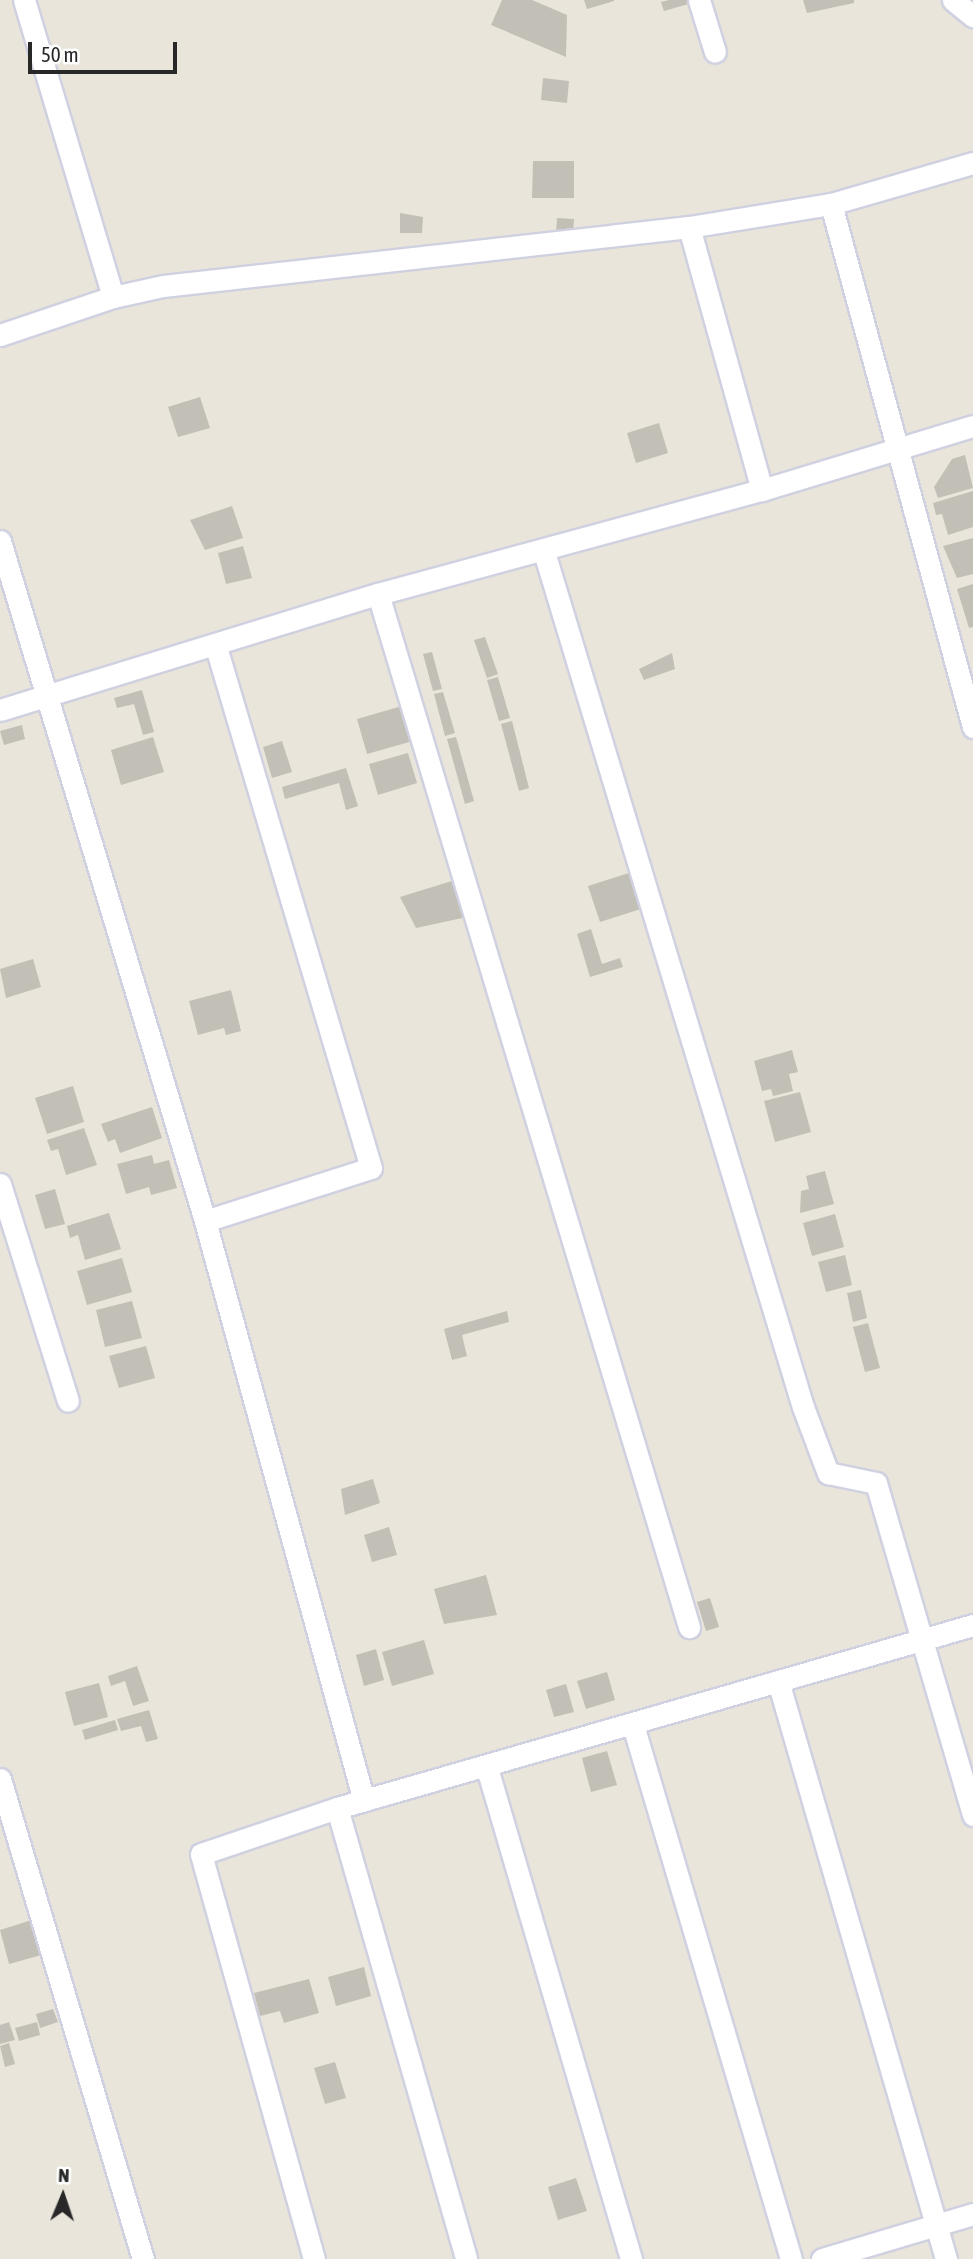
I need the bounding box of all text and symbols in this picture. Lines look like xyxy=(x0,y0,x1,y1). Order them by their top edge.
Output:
scale bar xyxy=(32,28,180,72)
text: 50 m xyxy=(41,42,79,66)
north arrow xyxy=(28,2161,98,2231)
text: N xyxy=(58,2164,70,2186)

